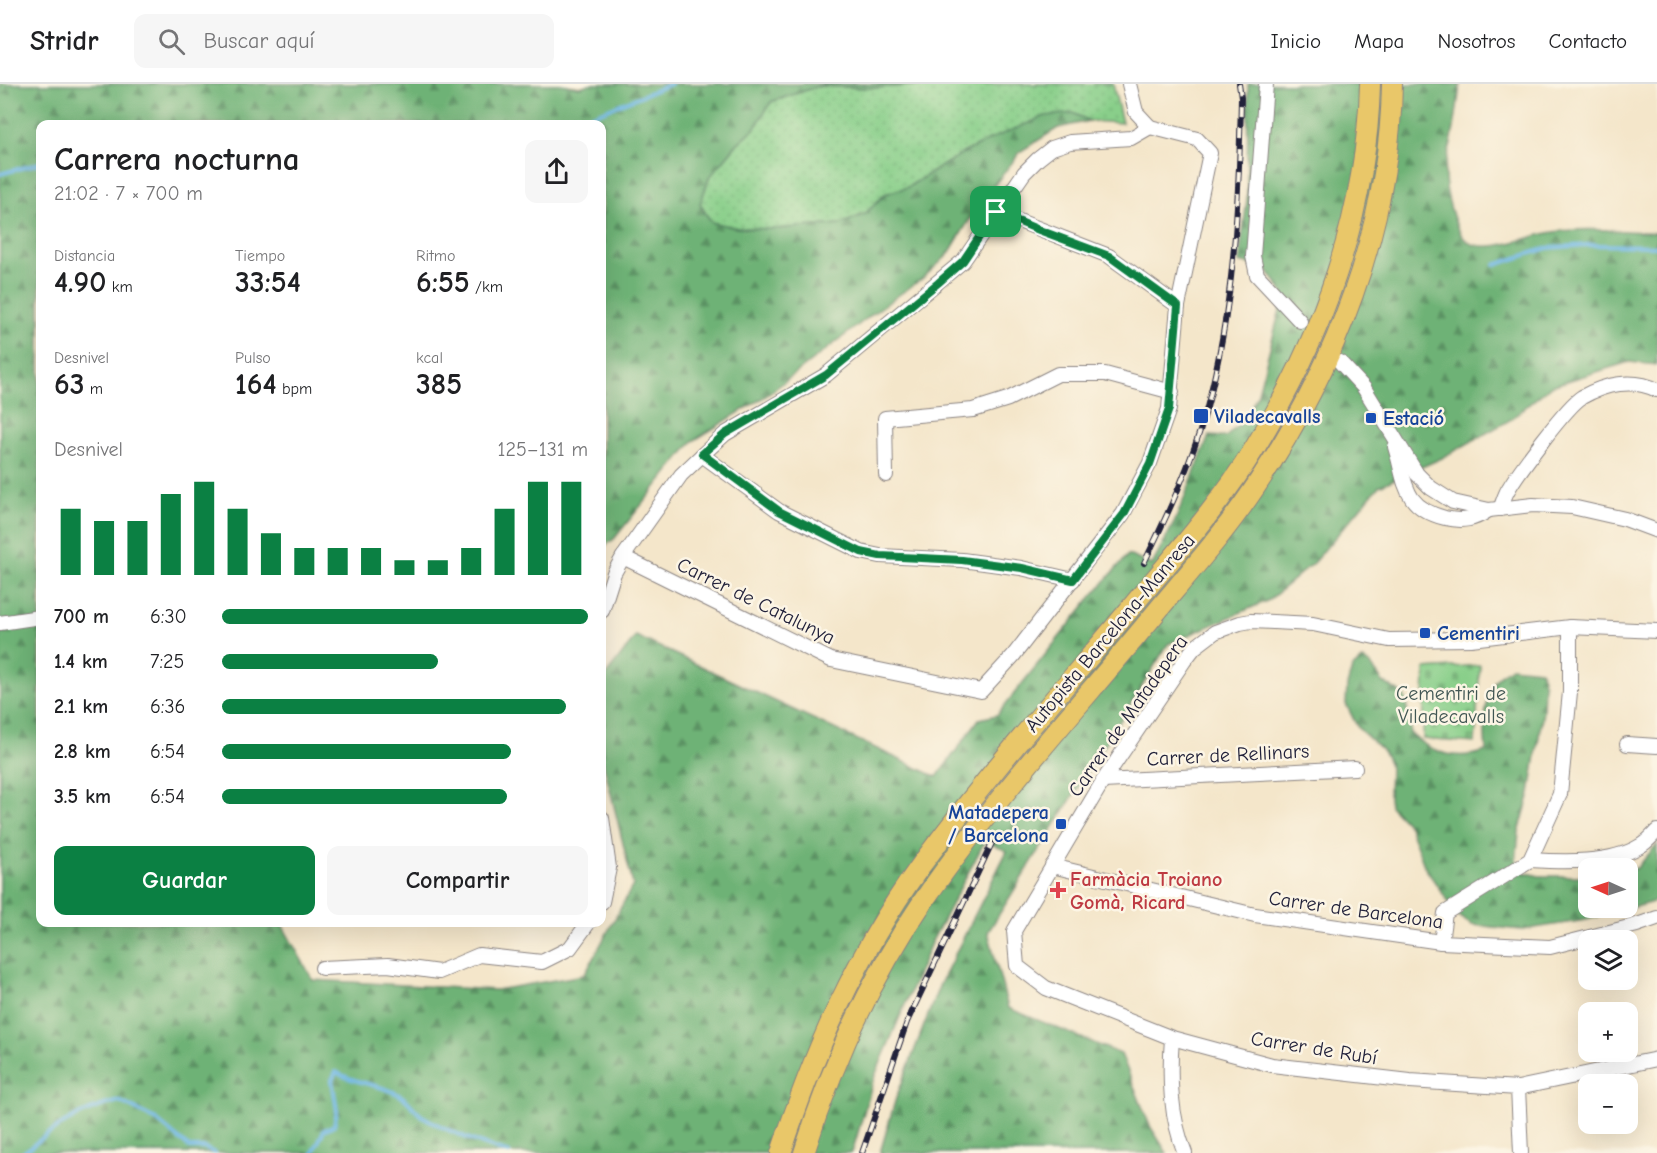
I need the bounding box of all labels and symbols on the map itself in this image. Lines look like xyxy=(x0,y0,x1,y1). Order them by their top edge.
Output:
pin xyxy=(970,186,1021,237)
place label: Viladecavalls xyxy=(1214,405,1321,428)
marker: Viladecavalls xyxy=(1192,407,1210,425)
place label: Estació xyxy=(1383,407,1444,430)
marker: Estació xyxy=(1364,411,1378,425)
street label: Autopista Barcelona-Manresa xyxy=(1020,529,1200,737)
street label: Carrer de Catalunya xyxy=(673,553,839,649)
place label: Cementiri xyxy=(1437,622,1520,645)
marker: Cementiri xyxy=(1418,626,1432,640)
street label: Carrer de Matadepera xyxy=(1064,631,1192,801)
park label: Cementiri de Viladecavalls xyxy=(1396,682,1506,728)
street label: Carrer de Rellinars xyxy=(1146,739,1310,771)
place label: Matadepera / Barcelona xyxy=(948,801,1049,847)
marker: Matadepera / Barcelona xyxy=(1054,817,1068,831)
north arrow xyxy=(1578,858,1638,918)
place label: Farmàcia Troiano Gomà, Ricard xyxy=(1070,868,1222,914)
marker: Farmàcia Troiano Gomà, Ricard xyxy=(1051,883,1065,897)
street label: Carrer de Barcelona xyxy=(1267,886,1445,934)
street label: Carrer de Rubí xyxy=(1249,1027,1379,1069)

